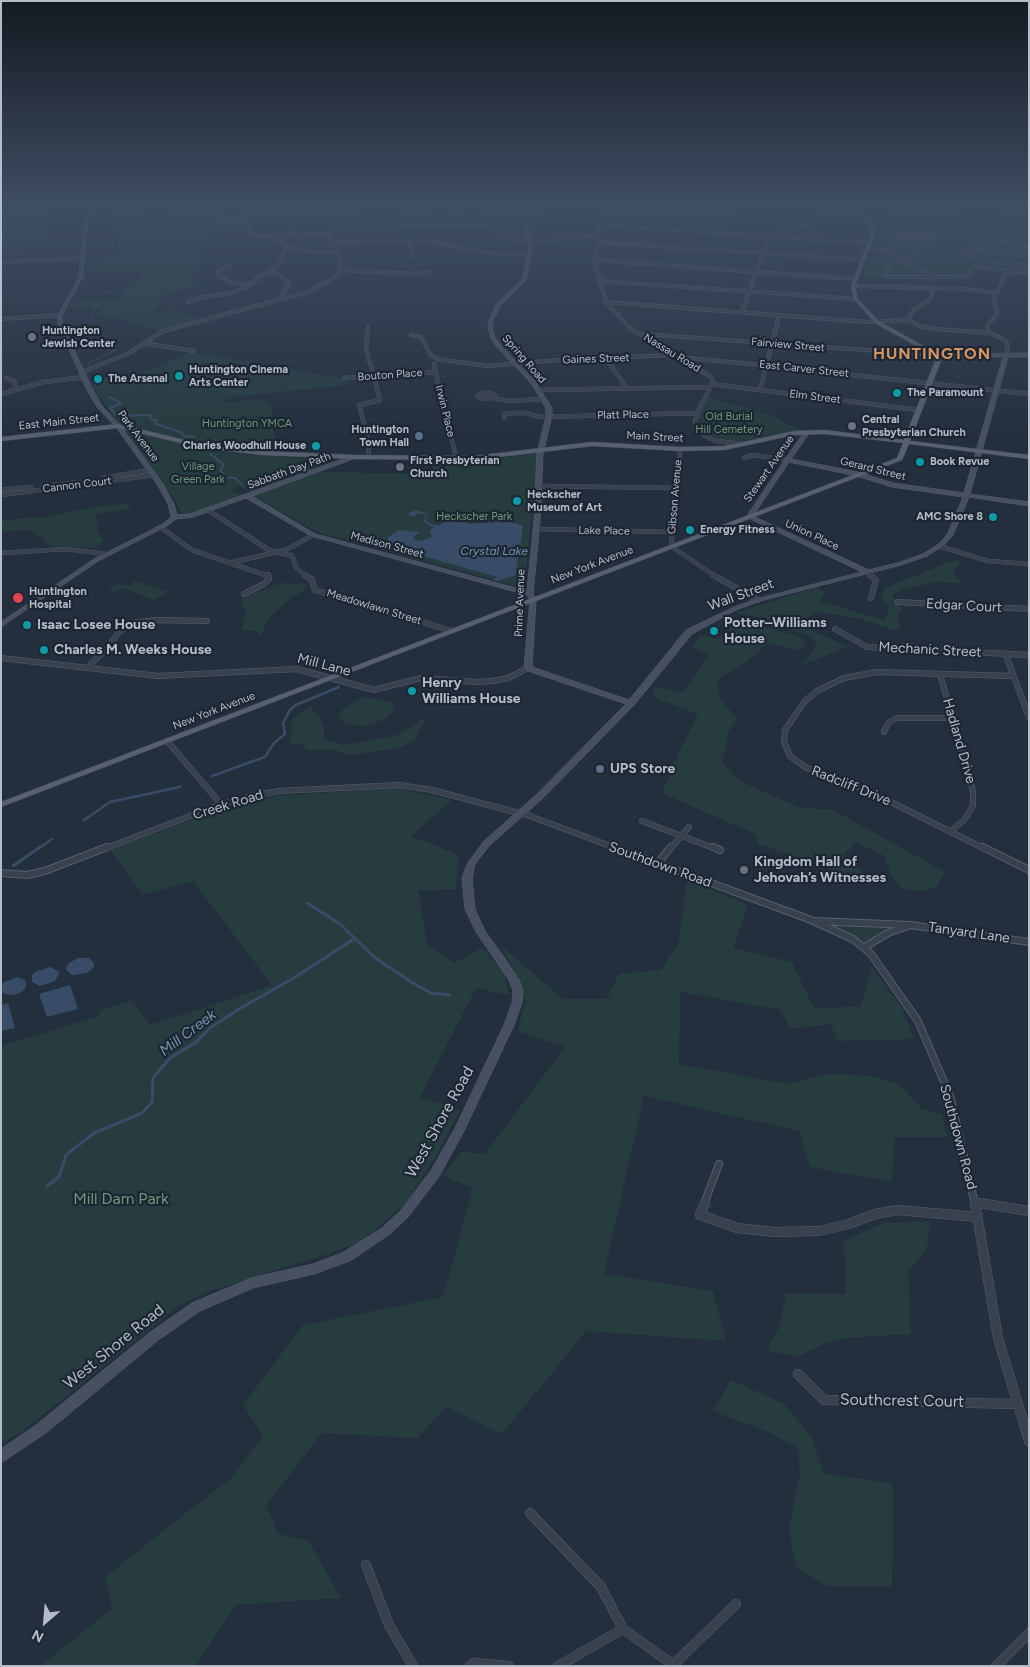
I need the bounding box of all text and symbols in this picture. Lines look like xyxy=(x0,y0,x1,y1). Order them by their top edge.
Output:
place label: Huntington Jewish Center xyxy=(42,324,115,350)
marker: Huntington Jewish Center xyxy=(26,331,38,343)
street label: Nassau Road xyxy=(641,331,703,375)
street label: Spring Road xyxy=(499,332,549,386)
street label: Fairview Street xyxy=(751,335,825,355)
district label: HUNTINGTON xyxy=(872,344,992,364)
street label: Gaines Street xyxy=(562,351,630,367)
street label: East Carver Street xyxy=(758,358,850,380)
place label: Huntington Cinema Arts Center xyxy=(189,363,288,389)
street label: Bouton Place xyxy=(357,366,423,384)
marker: Huntington Cinema Arts Center xyxy=(173,370,185,382)
place label: The Arsenal xyxy=(108,372,167,386)
marker: The Arsenal xyxy=(92,373,104,385)
street label: Irwin Place xyxy=(432,384,458,438)
place label: The Paramount xyxy=(907,386,984,400)
street label: Elm Street xyxy=(788,387,842,407)
marker: The Paramount xyxy=(891,387,903,399)
street label: Park Avenue xyxy=(114,408,162,464)
street label: Platt Place xyxy=(597,408,649,422)
park label: Old Burial Hill Cemetery xyxy=(695,410,763,436)
street label: East Main Street xyxy=(18,411,100,433)
place label: Central Presbyterian Church xyxy=(862,413,966,439)
park label: Huntington YMCA xyxy=(202,417,292,431)
marker: Central Presbyterian Church xyxy=(846,420,858,432)
place label: Huntington Town Hall xyxy=(351,423,409,449)
street label: Main Street xyxy=(626,429,684,445)
marker: Huntington Town Hall xyxy=(413,430,425,442)
street label: Stewart Avenue xyxy=(741,433,797,505)
place label: Charles Woodhull House xyxy=(183,439,306,453)
marker: Charles Woodhull House xyxy=(310,440,322,452)
street label: Sabbath Day Path xyxy=(246,450,332,492)
place label: First Presbyterian Church xyxy=(410,454,500,480)
street label: Gerard Street xyxy=(839,454,907,484)
place label: Book Revue xyxy=(930,455,989,469)
marker: Book Revue xyxy=(914,456,926,468)
street label: Gibson Avenue xyxy=(665,459,685,535)
park label: Village Green Park xyxy=(171,460,225,486)
marker: First Presbyterian Church xyxy=(394,461,406,473)
street label: Cannon Court xyxy=(42,474,112,496)
place label: Heckscher Museum of Art xyxy=(527,488,602,514)
marker: Heckscher Museum of Art xyxy=(511,495,523,507)
park label: Heckscher Park xyxy=(436,510,512,524)
place label: AMC Shore 8 xyxy=(916,510,983,524)
marker: AMC Shore 8 xyxy=(987,511,999,523)
street label: Union Place xyxy=(783,517,841,553)
place label: Energy Fitness xyxy=(700,523,775,537)
street label: Lake Place xyxy=(578,524,630,538)
marker: Energy Fitness xyxy=(684,524,696,536)
street label: Madison Street xyxy=(349,529,425,561)
street label: New York Avenue xyxy=(549,543,635,587)
water label: Crystal Lake xyxy=(460,544,528,558)
street label: Prime Avenue xyxy=(512,569,528,637)
street label: Wall Street xyxy=(706,575,776,615)
place label: Huntington Hospital xyxy=(29,585,87,611)
street label: Meadowlawn Street xyxy=(325,586,423,628)
marker: Huntington Hospital xyxy=(11,591,25,605)
street label: Edgar Court xyxy=(926,596,1002,616)
place label: Potter–Williams House xyxy=(724,615,827,648)
place label: Isaac Losee House xyxy=(37,617,155,633)
marker: Isaac Losee House xyxy=(21,619,33,631)
marker: Potter–Williams House xyxy=(708,625,720,637)
street label: Mechanic Street xyxy=(878,639,982,661)
place label: Charles M. Weeks House xyxy=(54,642,212,658)
marker: Charles M. Weeks House xyxy=(38,644,50,656)
street label: Mill Lane xyxy=(295,650,353,680)
place label: Henry Williams House xyxy=(422,675,520,708)
marker: Henry Williams House xyxy=(406,685,418,697)
street label: New York Avenue xyxy=(171,689,257,733)
street label: Hadland Drive xyxy=(939,696,979,786)
place label: UPS Store xyxy=(610,761,675,777)
street label: Radcliff Drive xyxy=(809,762,893,810)
marker: UPS Store xyxy=(594,763,606,775)
street label: Creek Road xyxy=(191,786,265,824)
street label: Southdown Road xyxy=(606,839,714,891)
place label: Kingdom Hall of Jehovah’s Witnesses xyxy=(754,854,886,886)
marker: Kingdom Hall of Jehovah’s Witnesses xyxy=(738,864,750,876)
street label: Tanyard Lane xyxy=(927,919,1011,947)
water label: Mill Creek xyxy=(156,1006,220,1060)
street label: West Shore Road xyxy=(402,1063,478,1181)
street label: Southdown Road xyxy=(936,1083,980,1191)
park label: Mill Dam Park xyxy=(73,1189,169,1209)
street label: West Shore Road xyxy=(60,1301,168,1393)
street label: Southcrest Court xyxy=(840,1390,964,1412)
north arrow xyxy=(20,1597,70,1647)
text: N xyxy=(29,1626,47,1646)

